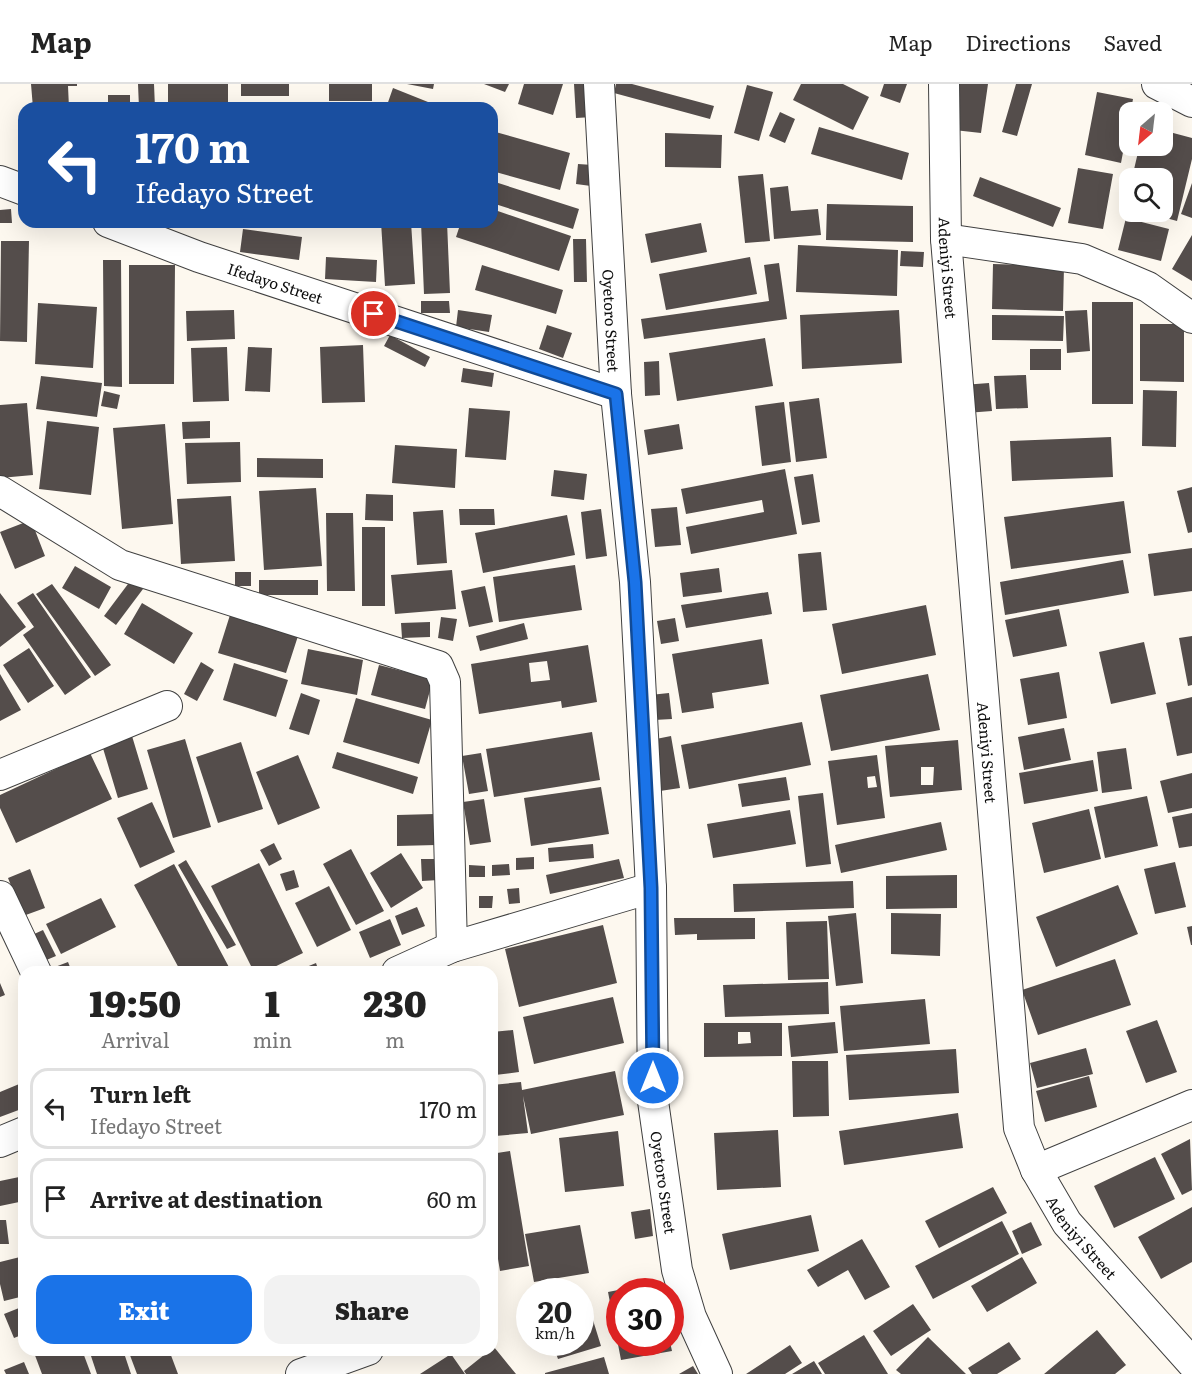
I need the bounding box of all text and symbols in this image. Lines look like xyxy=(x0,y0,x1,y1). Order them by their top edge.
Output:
text: Map xyxy=(30,20,92,62)
text: Map xyxy=(888,26,933,57)
text: Directions xyxy=(966,26,1071,57)
text: Saved xyxy=(1104,26,1162,57)
north arrow xyxy=(1119,102,1173,156)
map controls xyxy=(1119,102,1173,222)
text: 170 m xyxy=(135,114,250,176)
icon: left xyxy=(36,126,114,204)
button: search xyxy=(1119,168,1173,222)
text: Ifedayo Street xyxy=(135,171,313,211)
street label: Adeniyi Street xyxy=(934,217,964,320)
street label: Ifedayo Street xyxy=(225,256,326,309)
street label: Oyetoro Street xyxy=(598,268,626,373)
pin xyxy=(348,288,399,339)
icon: arrive xyxy=(357,297,390,330)
street label: Adeniyi Street xyxy=(973,701,1004,804)
text: 19:50 xyxy=(89,975,181,1028)
text: 1 xyxy=(265,975,280,1028)
text: 230 xyxy=(363,975,427,1028)
text: Arrival xyxy=(101,1024,169,1054)
text: min xyxy=(253,1024,292,1054)
text: m xyxy=(385,1024,405,1054)
position arrow xyxy=(621,1046,685,1110)
text: Turn left xyxy=(90,1077,191,1110)
icon: left xyxy=(39,1092,72,1125)
text: 170 m xyxy=(419,1092,477,1125)
text: Ifedayo Street xyxy=(90,1110,222,1140)
street label: Oyetoro Street xyxy=(646,1130,683,1235)
icon: arrive xyxy=(39,1182,72,1215)
text: Arrive at destination xyxy=(90,1182,323,1215)
text: 60 m xyxy=(427,1182,477,1215)
street label: Adeniyi Street xyxy=(1042,1191,1123,1284)
button: Exit xyxy=(36,1275,252,1344)
button: Share xyxy=(264,1275,480,1344)
speed limit sign: 30 xyxy=(606,1278,684,1356)
text: 20 xyxy=(538,1288,572,1332)
text: km/h xyxy=(535,1321,575,1344)

